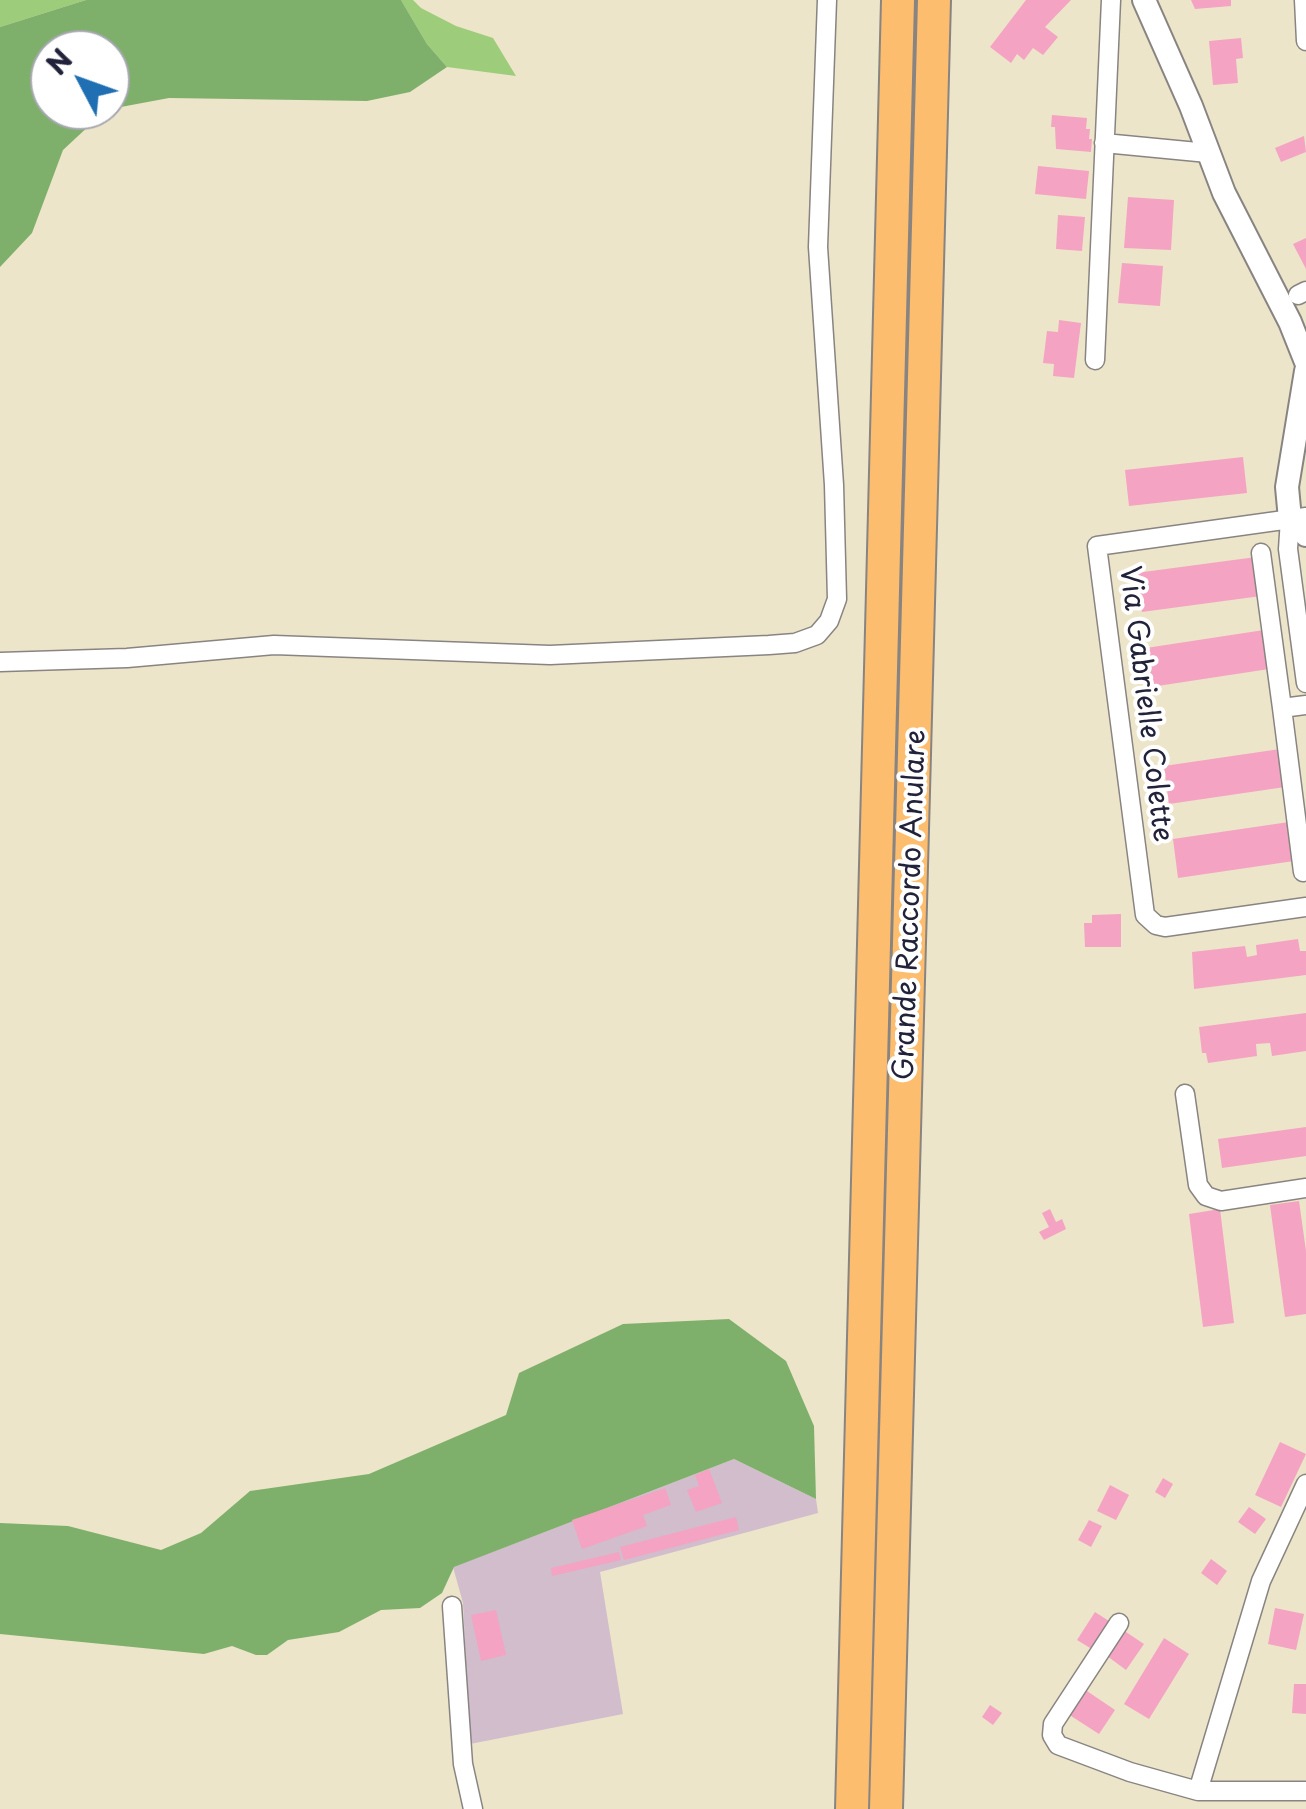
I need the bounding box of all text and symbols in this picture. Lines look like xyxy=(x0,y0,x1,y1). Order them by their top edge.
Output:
north arrow xyxy=(30,30,130,130)
text: N xyxy=(35,39,82,84)
street label: Via Gabrielle Colette xyxy=(1111,564,1179,844)
street label: Grande Raccordo Anulare xyxy=(888,729,934,1081)

